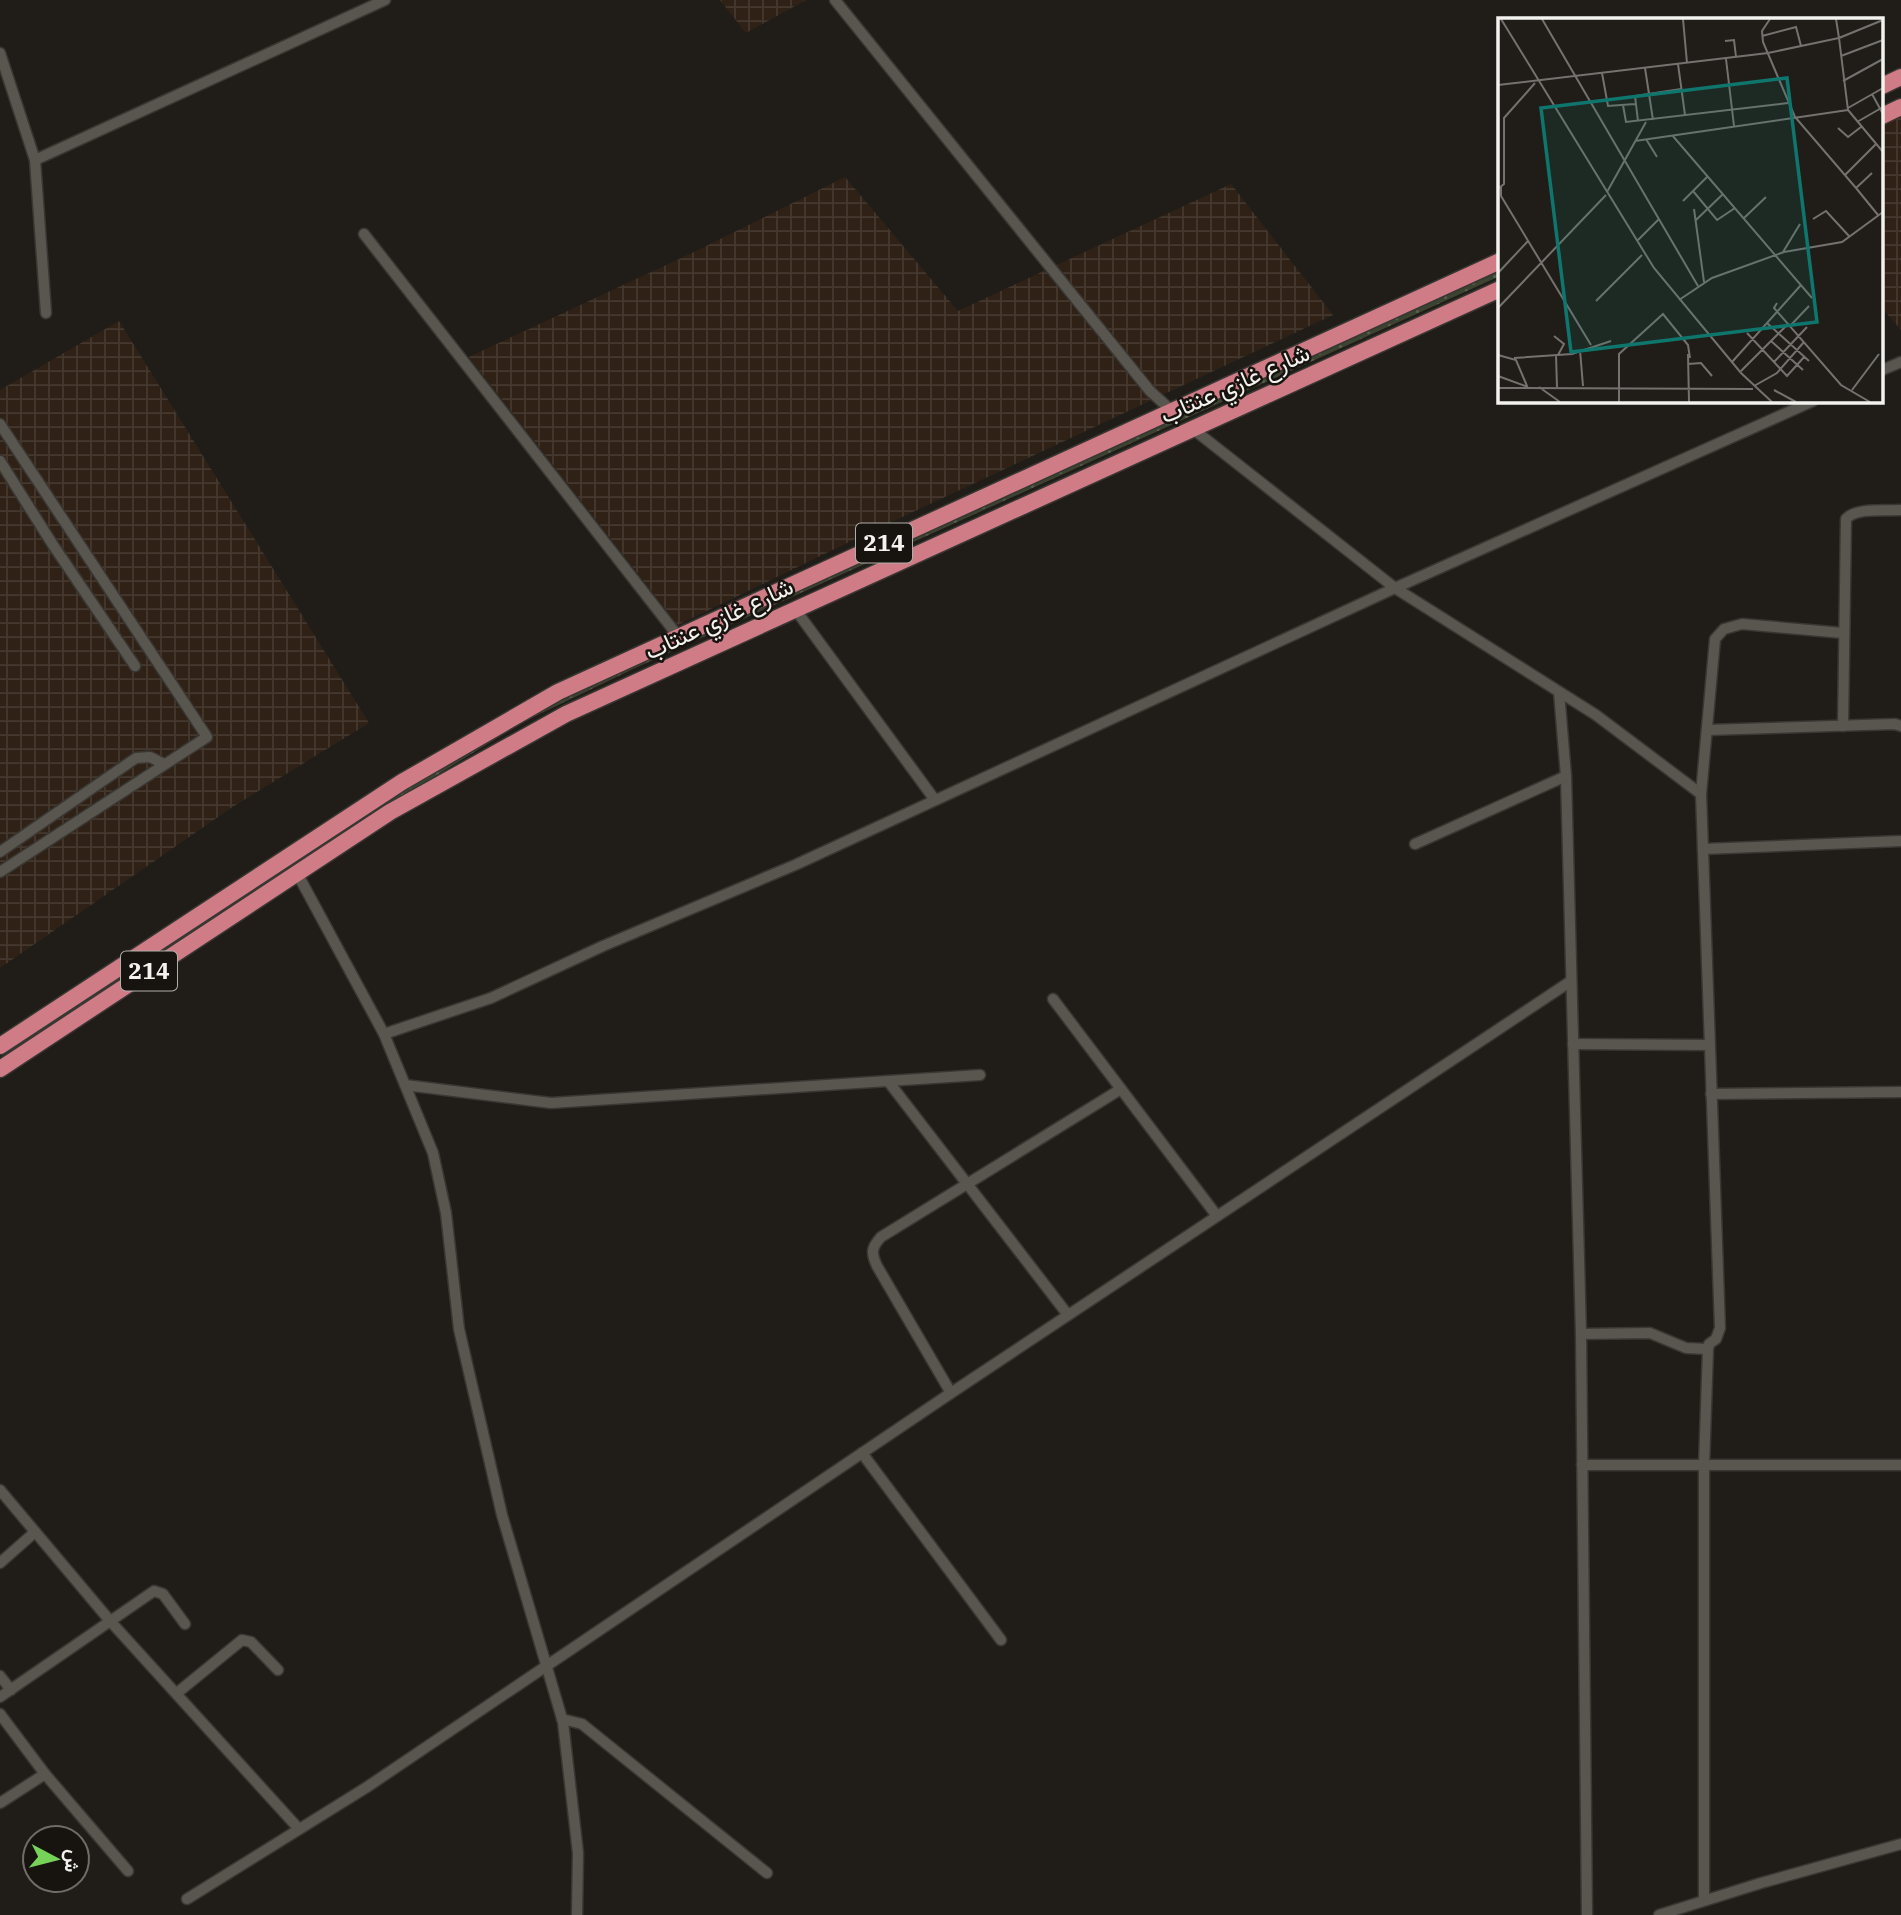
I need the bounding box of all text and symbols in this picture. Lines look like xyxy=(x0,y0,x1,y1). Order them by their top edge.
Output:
inset map xyxy=(1498,18,1884,402)
street label: شارع غازي عنتاب xyxy=(1155,336,1316,434)
road number: 214 xyxy=(856,524,912,562)
street label: شارع غازي عنتاب xyxy=(639,570,800,670)
road number: 214 xyxy=(121,952,177,990)
north arrow xyxy=(21,1824,91,1894)
text: ش xyxy=(60,1848,86,1874)

